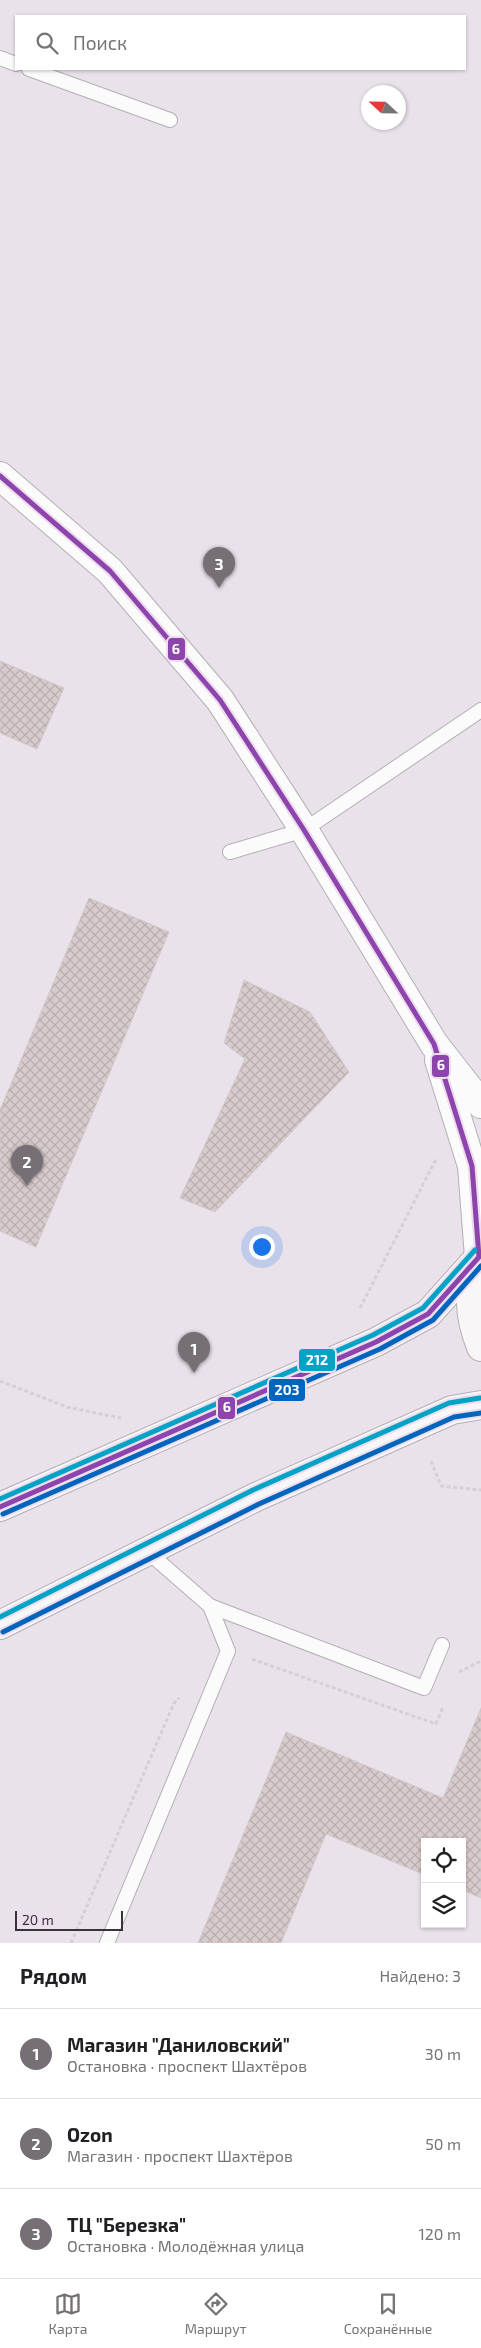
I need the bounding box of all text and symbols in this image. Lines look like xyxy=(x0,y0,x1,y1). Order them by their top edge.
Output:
search box xyxy=(15,15,466,70)
icon: search xyxy=(33,29,61,57)
text: Поиск xyxy=(73,31,127,54)
north arrow xyxy=(361,85,406,130)
pin: 3 xyxy=(203,547,235,588)
line badge: 6 xyxy=(167,637,186,661)
text: 6 xyxy=(172,640,180,657)
line badge: 6 xyxy=(431,1054,450,1078)
text: 6 xyxy=(437,1056,445,1073)
pin: 2 xyxy=(11,1145,43,1186)
your location xyxy=(249,1234,275,1260)
pin: 1 xyxy=(178,1332,210,1373)
line badge: 212 xyxy=(298,1348,336,1372)
text: 212 xyxy=(306,1351,328,1368)
line badge: 203 xyxy=(268,1378,306,1402)
text: 203 xyxy=(275,1381,300,1398)
line badge: 6 xyxy=(217,1396,236,1420)
text: 6 xyxy=(223,1398,231,1415)
map controls xyxy=(421,1838,466,1928)
button: locate xyxy=(421,1838,466,1883)
button: layers xyxy=(421,1883,466,1928)
scale bar xyxy=(15,1908,122,1931)
text: 20 m xyxy=(22,1911,54,1928)
text: Рядом xyxy=(20,1963,87,1988)
text: Найдено: 3 xyxy=(379,1966,461,1985)
text: Магазин "Даниловский" xyxy=(67,2033,290,2056)
text: 1 xyxy=(33,2044,39,2063)
text: 30 m xyxy=(425,2044,461,2063)
text: Остановка · проспект Шахтёров xyxy=(67,2056,307,2075)
text: Ozon xyxy=(67,2123,113,2146)
text: 2 xyxy=(31,2134,41,2153)
text: 50 m xyxy=(425,2134,461,2153)
text: Магазин · проспект Шахтёров xyxy=(67,2146,293,2165)
text: ТЦ "Березка" xyxy=(67,2213,186,2236)
text: 3 xyxy=(31,2224,41,2243)
text: 120 m xyxy=(418,2224,461,2243)
text: Остановка · Молодёжная улица xyxy=(67,2236,304,2255)
tab: Карта xyxy=(49,2290,87,2337)
tab: Маршрут xyxy=(185,2290,247,2337)
tab: Сохранённые xyxy=(344,2290,432,2337)

